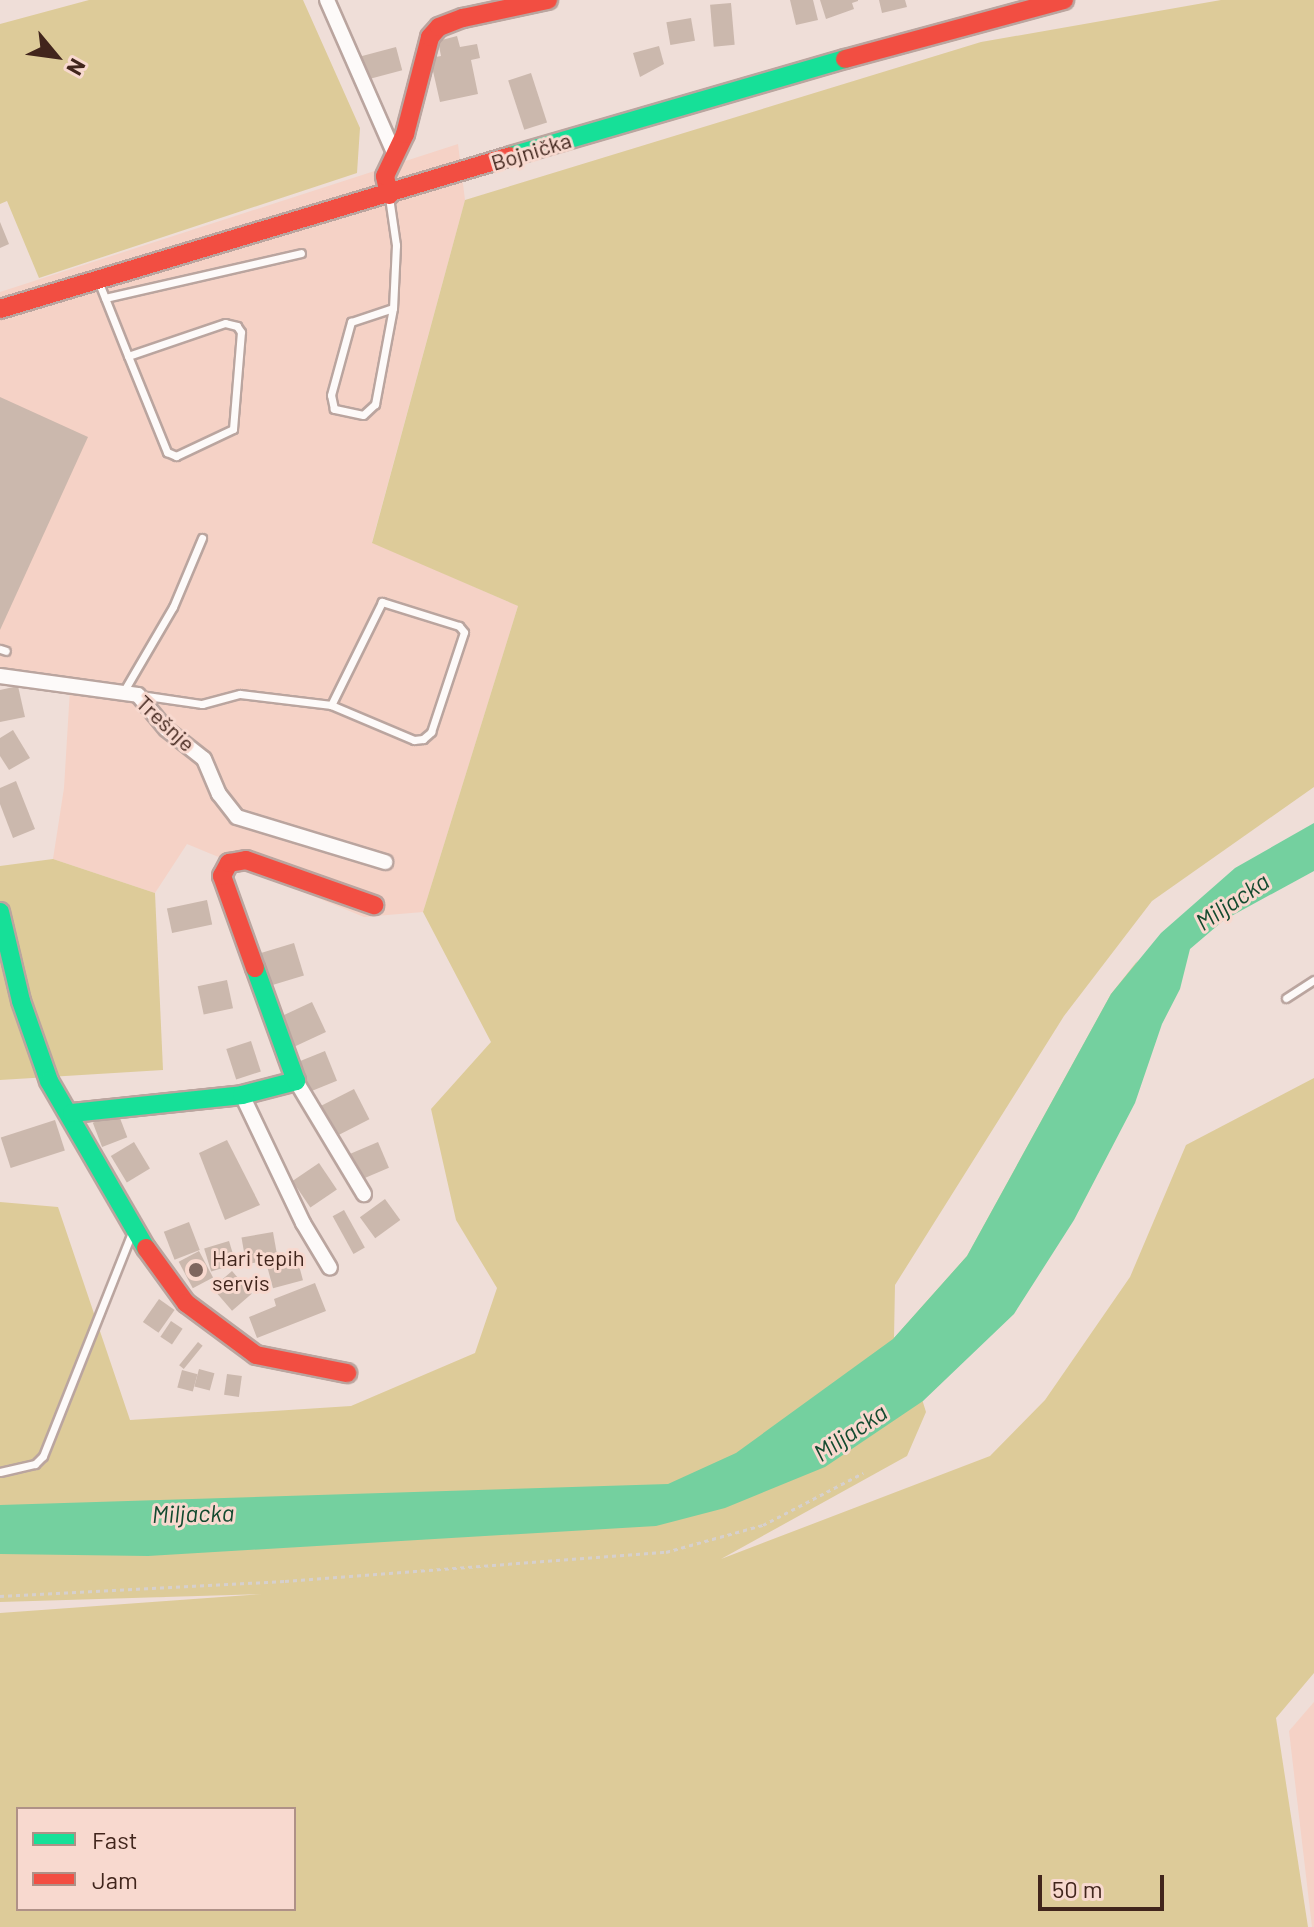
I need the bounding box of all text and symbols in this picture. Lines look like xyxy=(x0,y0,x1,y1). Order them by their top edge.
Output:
north arrow xyxy=(16,16,96,96)
text: N xyxy=(62,55,92,80)
street label: Bojnička xyxy=(488,126,574,176)
street label: Trešnje xyxy=(131,689,201,757)
water label: Miljacka xyxy=(1190,866,1274,936)
place label: Hari tepih servis xyxy=(212,1244,305,1296)
marker: Hari tepih servis xyxy=(187,1261,205,1279)
water label: Miljacka xyxy=(808,1397,892,1467)
water label: Miljacka xyxy=(152,1498,234,1528)
legend xyxy=(16,1807,296,1911)
text: Fast xyxy=(92,1825,137,1854)
scale bar xyxy=(1042,1859,1168,1909)
text: Jam xyxy=(92,1865,138,1894)
text: 50 m xyxy=(1052,1874,1103,1903)

